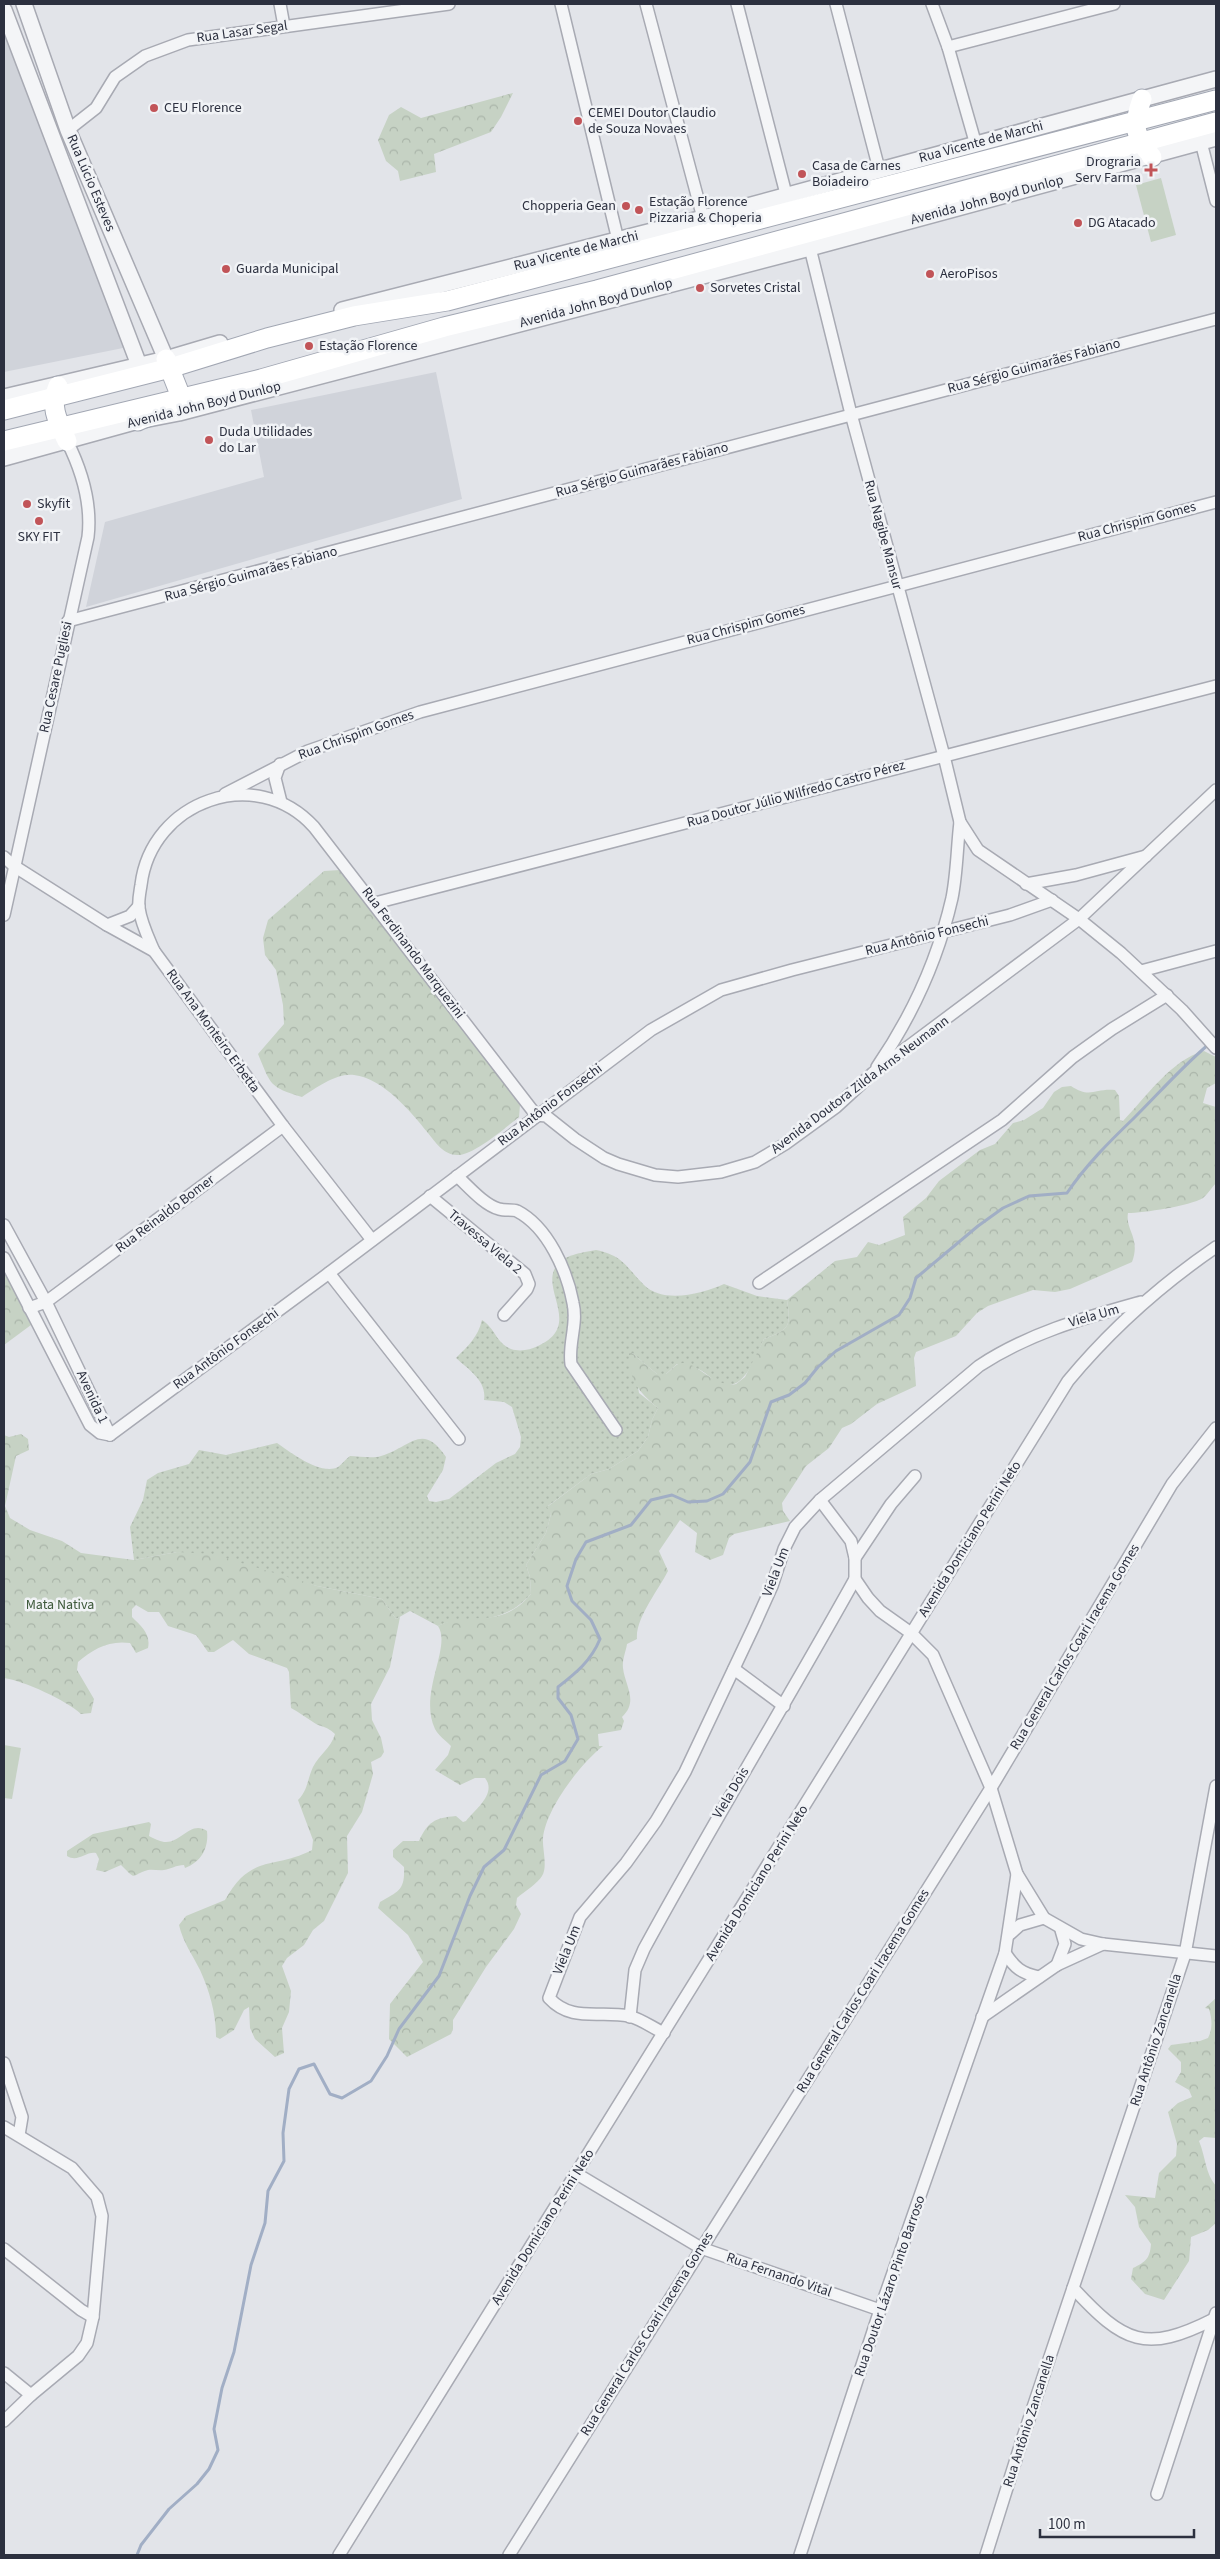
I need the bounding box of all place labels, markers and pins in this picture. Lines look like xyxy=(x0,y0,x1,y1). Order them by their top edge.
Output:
place label: CEU Florence xyxy=(164,98,242,118)
marker: CEU Florence xyxy=(148,102,160,114)
place label: CEMEI Doutor Claudio de Souza Novaes xyxy=(588,103,716,139)
marker: CEMEI Doutor Claudio de Souza Novaes xyxy=(572,115,584,127)
place label: Drograria Serv Farma xyxy=(1075,152,1141,188)
place label: Casa de Carnes Boiadeiro xyxy=(812,156,901,192)
marker: Drograria Serv Farma xyxy=(1145,164,1157,176)
marker: Casa de Carnes Boiadeiro xyxy=(796,168,808,180)
place label: Estação Florence Pizzaria & Choperia xyxy=(649,192,762,228)
place label: Chopperia Gean xyxy=(522,196,616,216)
marker: Chopperia Gean xyxy=(620,200,632,212)
marker: Estação Florence Pizzaria & Choperia xyxy=(633,204,645,216)
place label: DG Atacado xyxy=(1088,213,1156,233)
marker: DG Atacado xyxy=(1072,217,1084,229)
place label: Guarda Municipal xyxy=(236,259,339,279)
marker: Guarda Municipal xyxy=(220,263,232,275)
place label: AeroPisos xyxy=(940,264,998,284)
marker: AeroPisos xyxy=(924,268,936,280)
place label: Sorvetes Cristal xyxy=(710,278,801,298)
marker: Sorvetes Cristal xyxy=(694,282,706,294)
place label: Estação Florence xyxy=(319,336,418,356)
marker: Estação Florence xyxy=(303,340,315,352)
place label: Duda Utilidades do Lar xyxy=(219,422,313,458)
marker: Duda Utilidades do Lar xyxy=(203,434,215,446)
place label: Skyfit xyxy=(37,494,70,514)
marker: Skyfit xyxy=(21,498,33,510)
marker: SKY FIT xyxy=(33,515,45,527)
place label: SKY FIT xyxy=(18,527,61,547)

